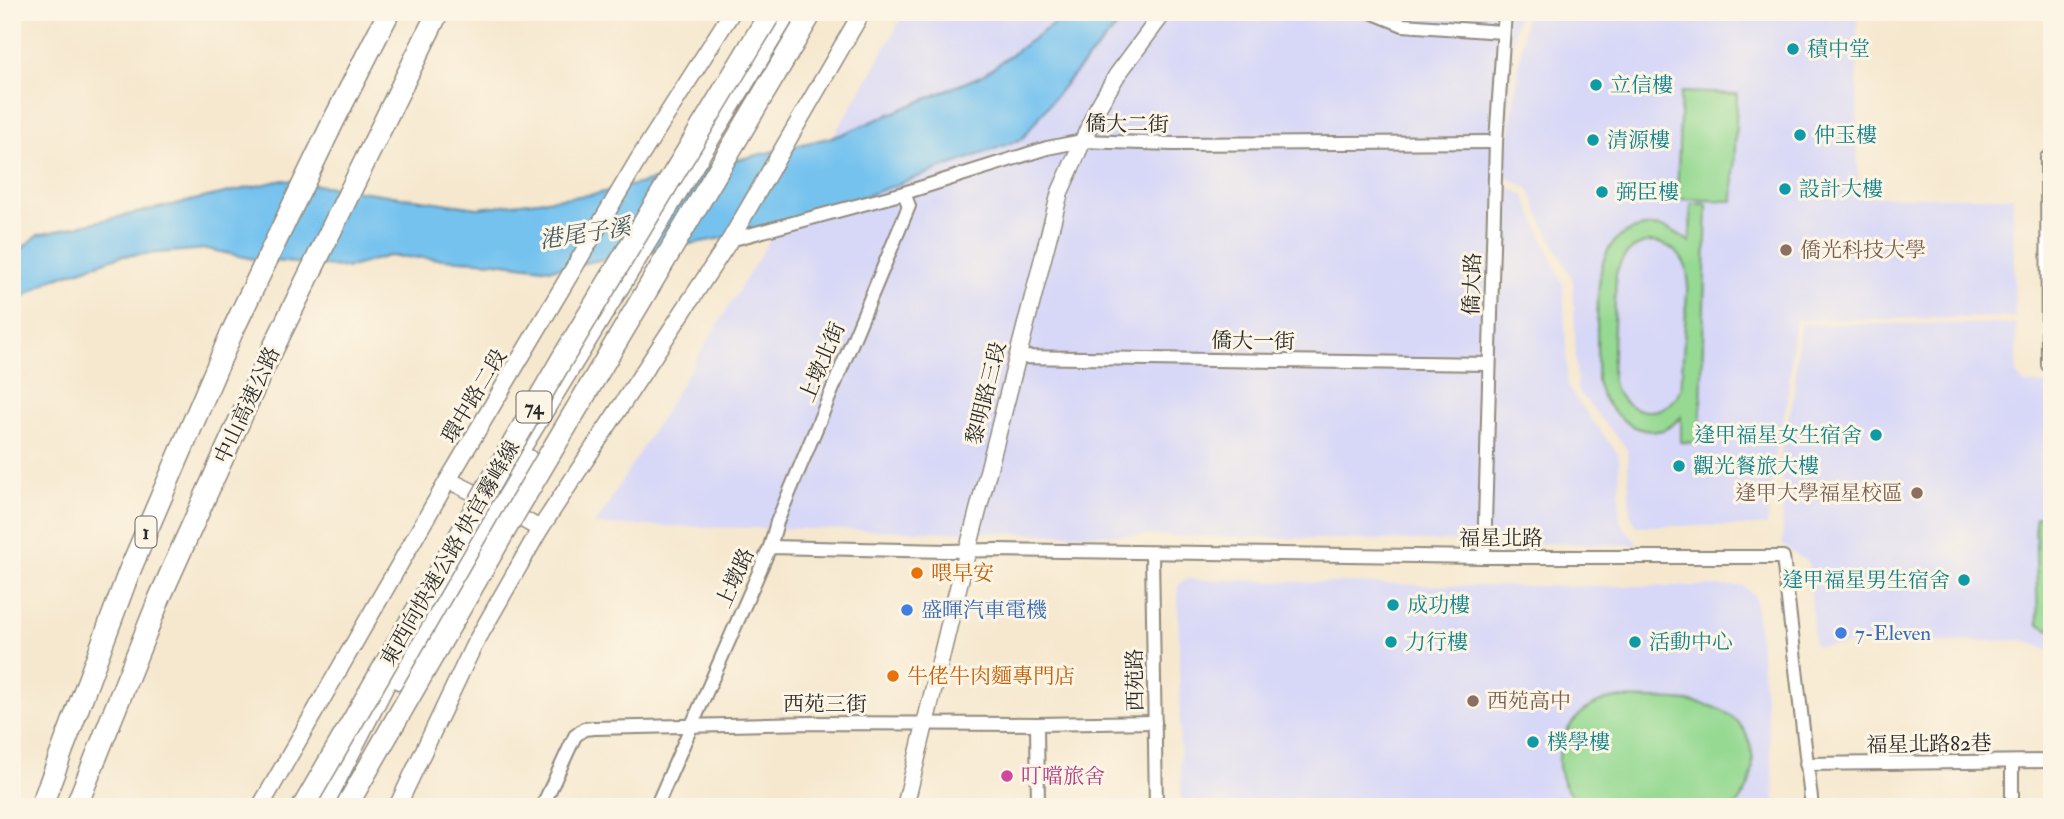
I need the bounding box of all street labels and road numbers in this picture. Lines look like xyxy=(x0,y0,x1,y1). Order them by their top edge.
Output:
street label: 僑大二街 xyxy=(1085,110,1169,139)
street label: 僑大路 xyxy=(1458,252,1487,316)
street label: 上墩北街 xyxy=(794,318,851,406)
street label: 僑大一街 xyxy=(1211,327,1295,356)
street label: 黎明路三段 xyxy=(961,339,1012,447)
street label: 中山高速公路 xyxy=(209,342,286,468)
street label: 環中路二段 xyxy=(436,344,513,448)
road number: 74 xyxy=(516,392,552,422)
street label: 東西向快速公路 快官霧峰線 xyxy=(375,435,526,671)
road number: 1 xyxy=(136,516,156,548)
street label: 福星北路 xyxy=(1459,525,1543,552)
street label: 上墩路 xyxy=(710,544,761,612)
street label: 西苑路 xyxy=(1121,648,1150,712)
street label: 西苑三街 xyxy=(783,691,867,718)
street label: 福星北路82巷 xyxy=(1866,730,1992,759)

